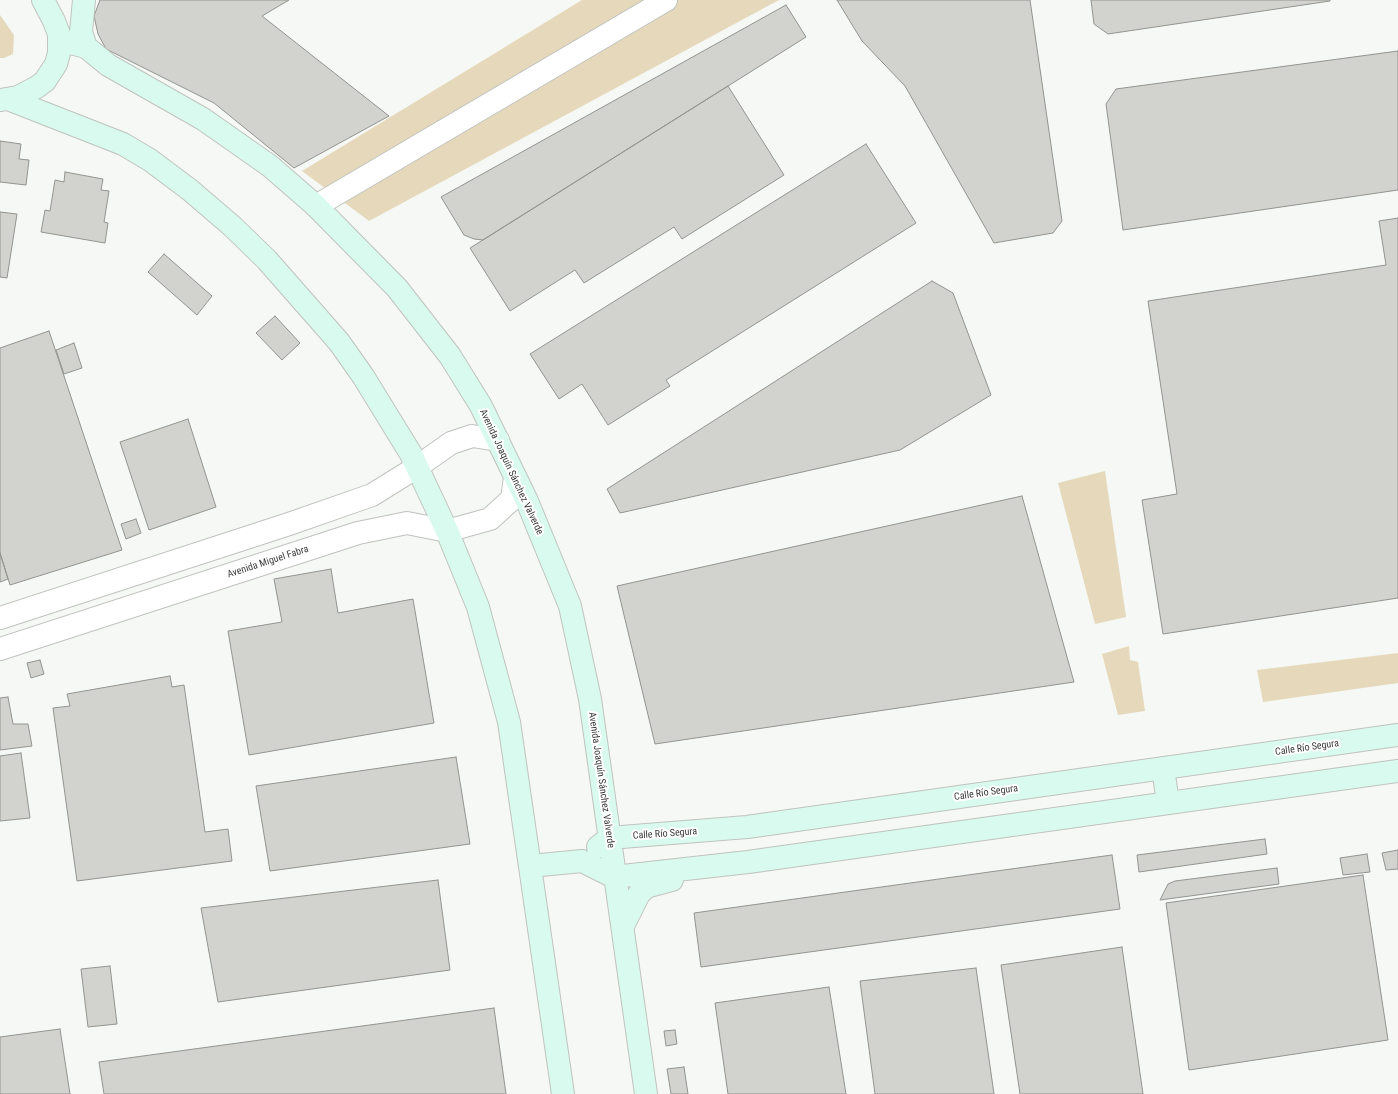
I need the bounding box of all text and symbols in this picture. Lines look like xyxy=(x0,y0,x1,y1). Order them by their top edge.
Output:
street label: Avenida Joaquín Sánchez Valverde xyxy=(477,407,545,537)
street label: Avenida Miguel Fabra xyxy=(226,543,310,581)
street label: Avenida Joaquín Sánchez Valverde xyxy=(586,711,616,849)
street label: Calle Río Segura xyxy=(1274,738,1340,758)
street label: Calle Río Segura xyxy=(953,783,1019,803)
street label: Calle Río Segura xyxy=(633,826,697,842)

